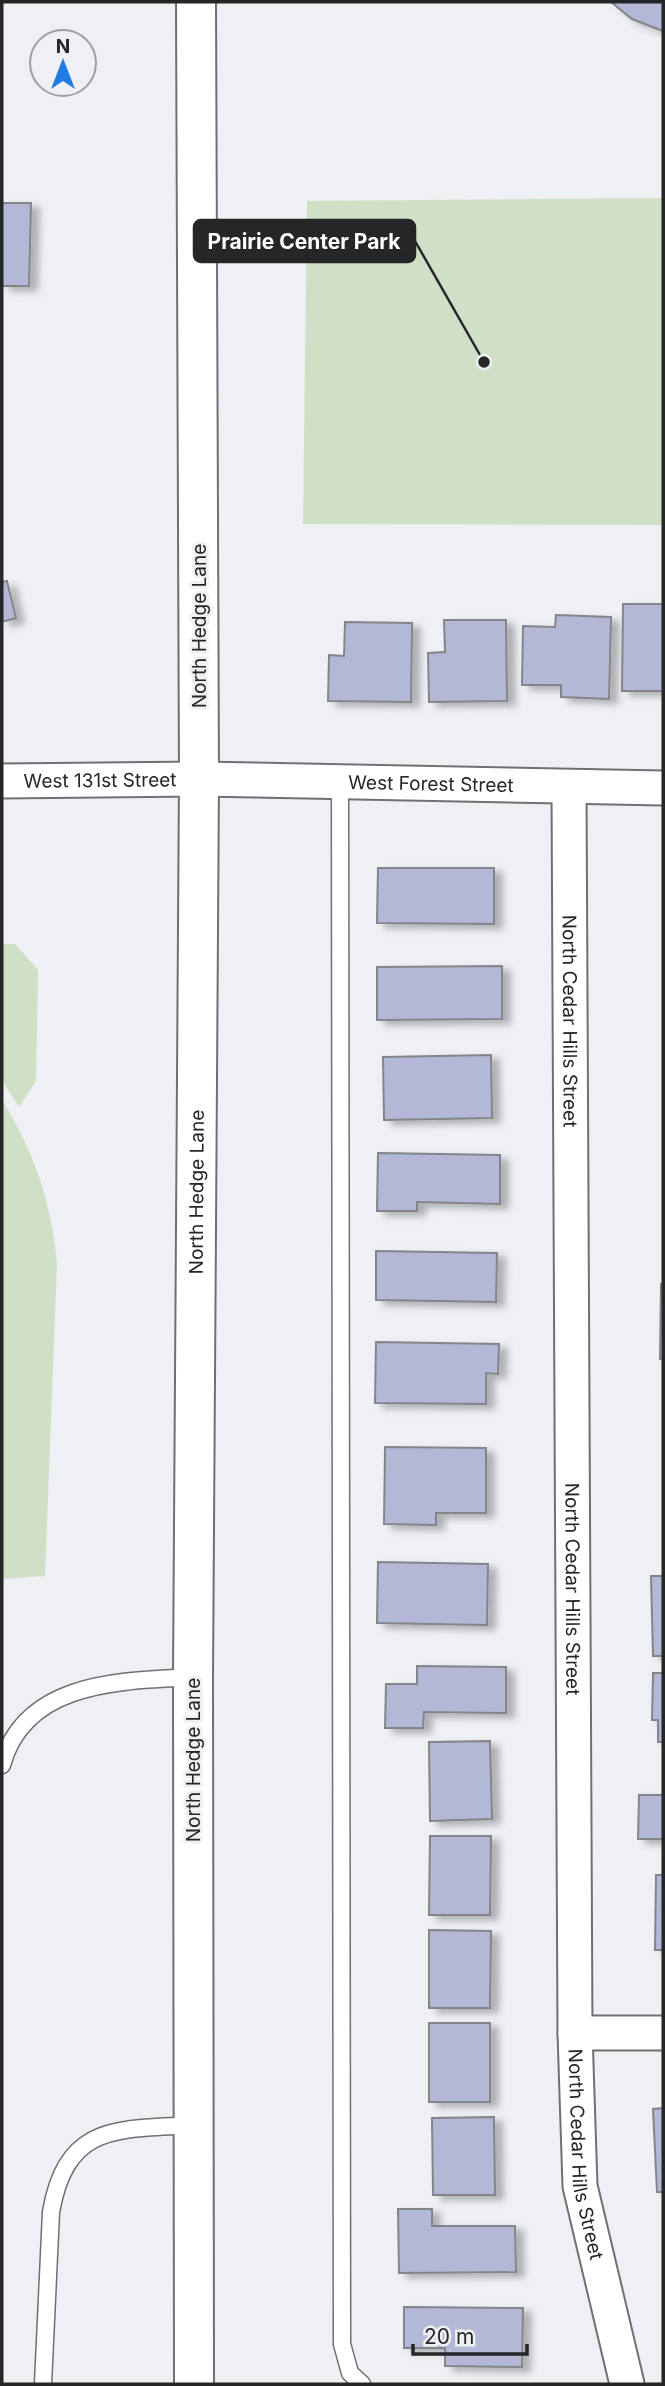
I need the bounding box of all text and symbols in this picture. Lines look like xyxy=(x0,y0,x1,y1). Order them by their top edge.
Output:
north arrow xyxy=(28,28,98,98)
text: N xyxy=(56,35,70,58)
callout: Prairie Center Park xyxy=(194,220,415,262)
text: Prairie Center Park xyxy=(208,229,401,254)
street label: North Hedge Lane xyxy=(188,544,211,708)
street label: West 131st Street xyxy=(23,768,177,792)
street label: West Forest Street xyxy=(348,770,514,797)
street label: North Cedar Hills Street xyxy=(558,915,582,1127)
street label: North Hedge Lane xyxy=(184,1110,208,1274)
street label: North Cedar Hills Street xyxy=(561,1483,585,1695)
street label: North Hedge Lane xyxy=(182,1678,205,1842)
street label: North Cedar Hills Street xyxy=(564,2048,609,2262)
scale bar xyxy=(413,2312,527,2356)
text: 20 m xyxy=(424,2324,474,2349)

